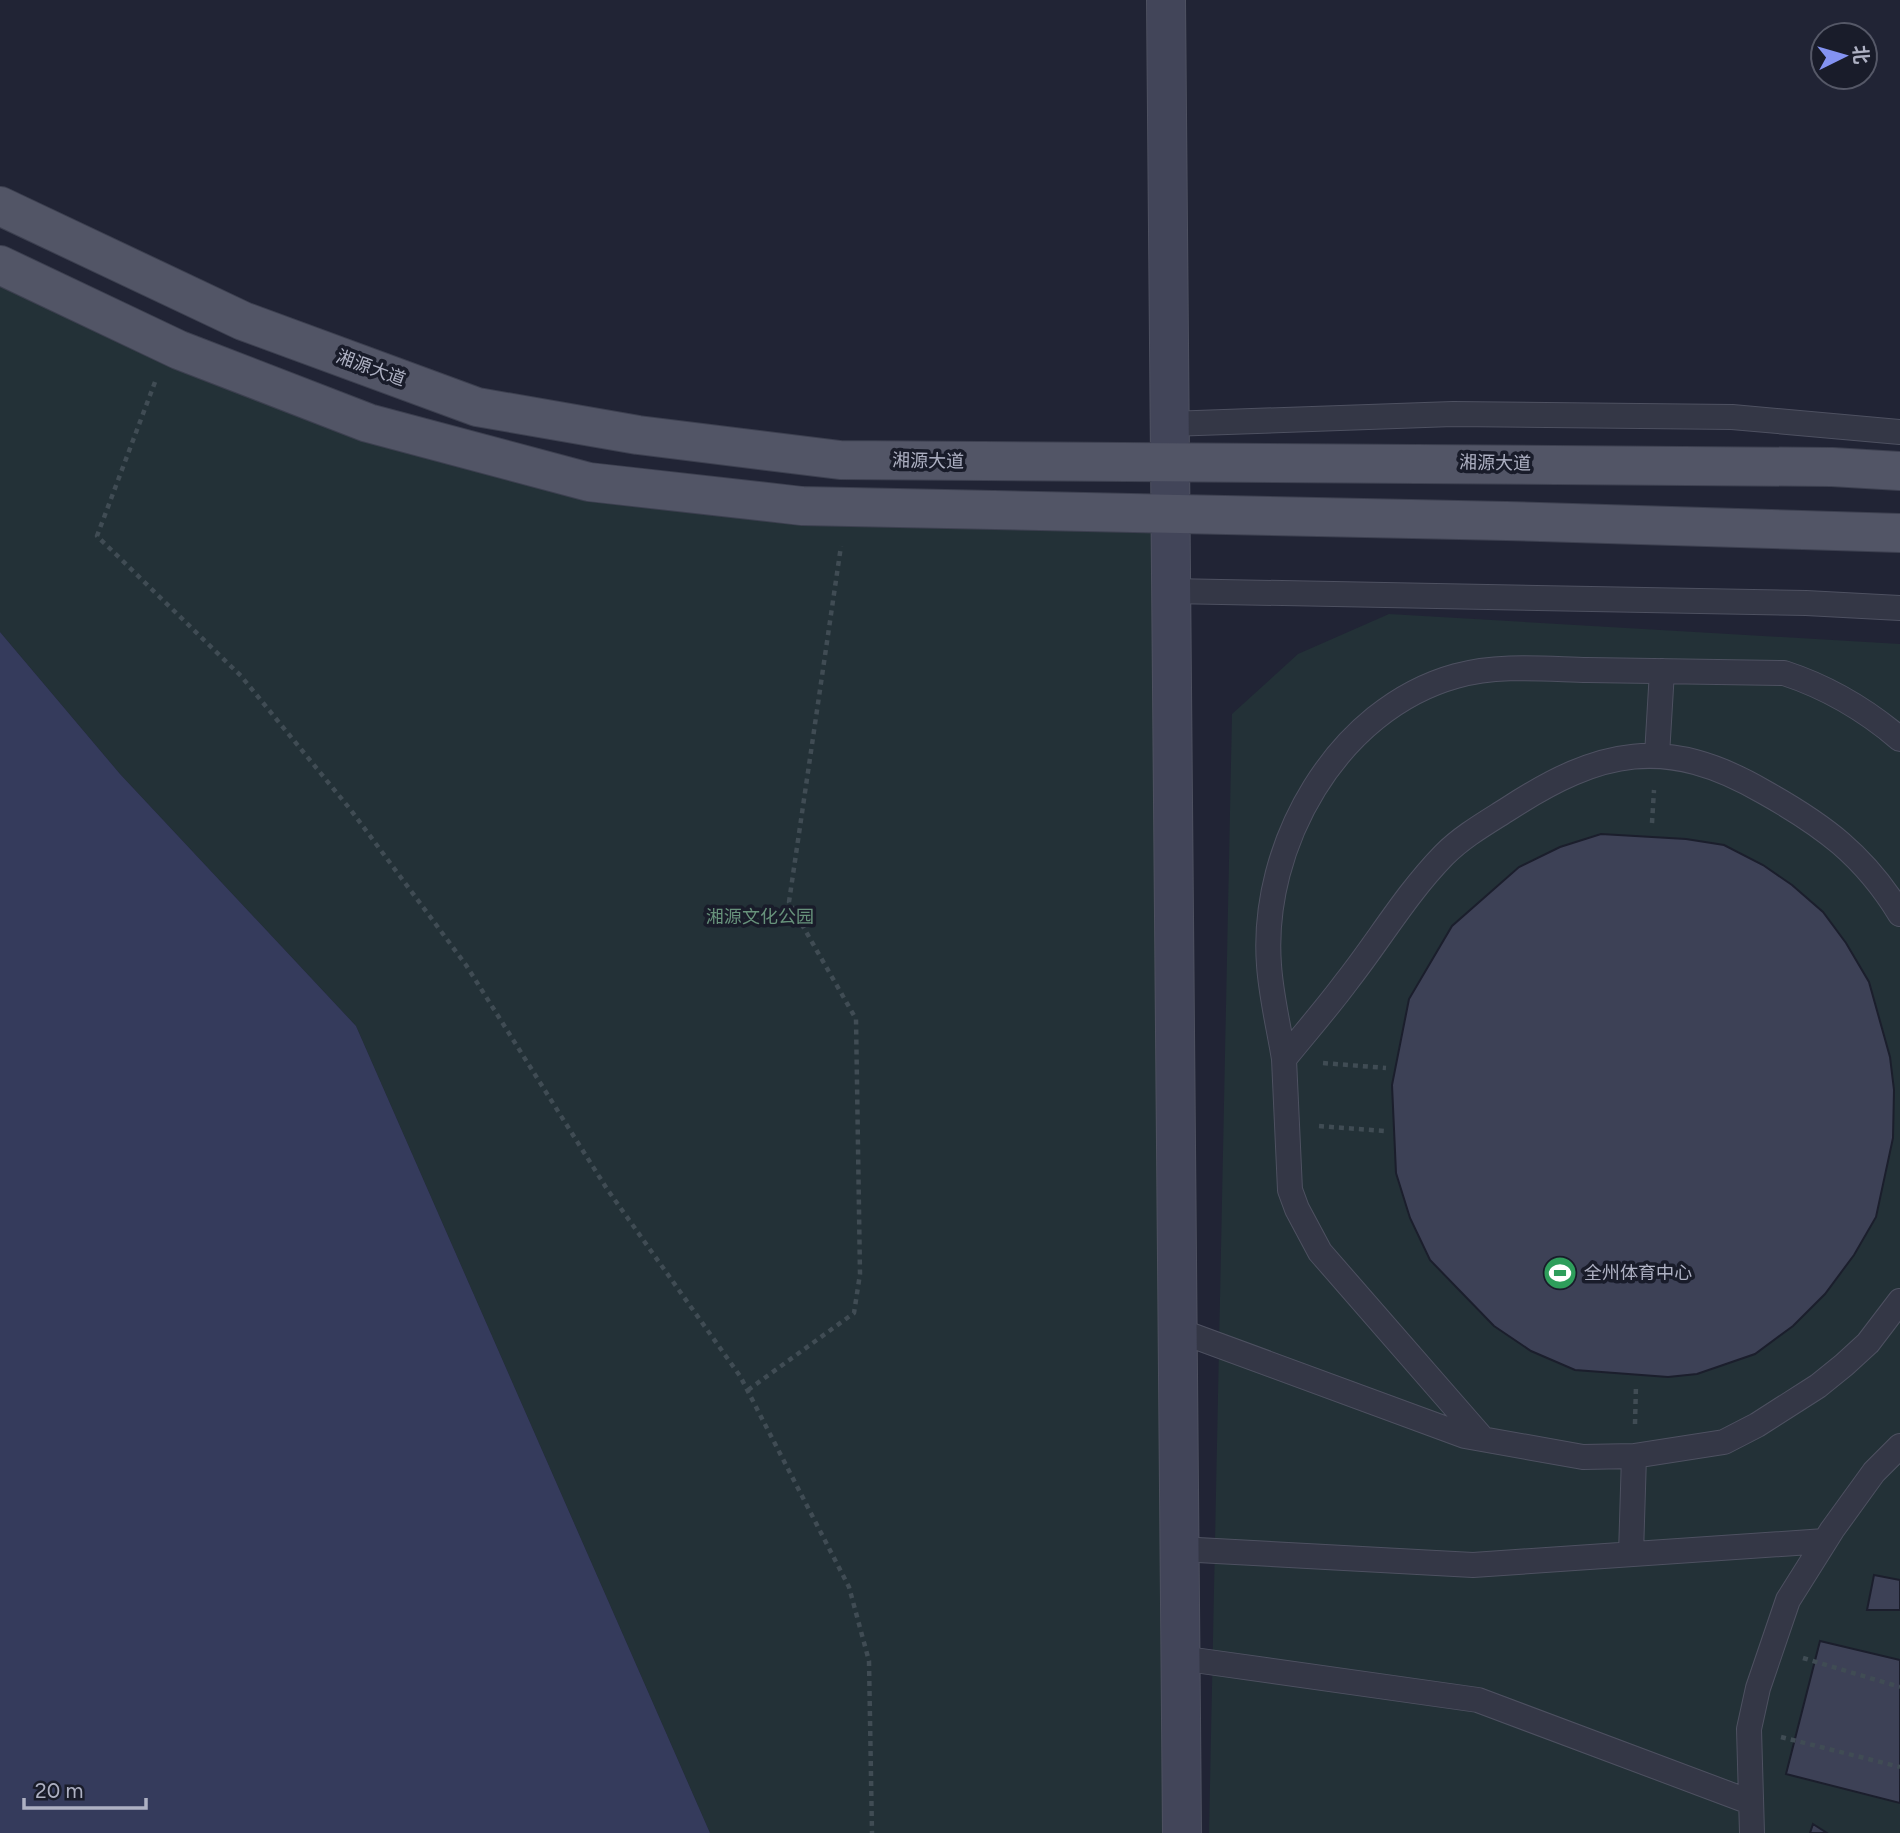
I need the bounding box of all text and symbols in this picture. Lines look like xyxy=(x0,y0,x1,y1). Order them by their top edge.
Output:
north arrow xyxy=(1809,21,1879,91)
text: 北 xyxy=(1848,44,1873,65)
street label: 湘源大道 xyxy=(333,345,409,391)
street label: 湘源大道 xyxy=(892,449,964,473)
street label: 湘源大道 xyxy=(1459,451,1531,475)
park label: 湘源文化公园 xyxy=(706,906,814,928)
sports icon: 全州体育中心 xyxy=(1541,1254,1579,1292)
place label: 全州体育中心 xyxy=(1584,1262,1692,1284)
scale bar xyxy=(24,1766,147,1810)
text: 20 m xyxy=(35,1778,83,1803)

